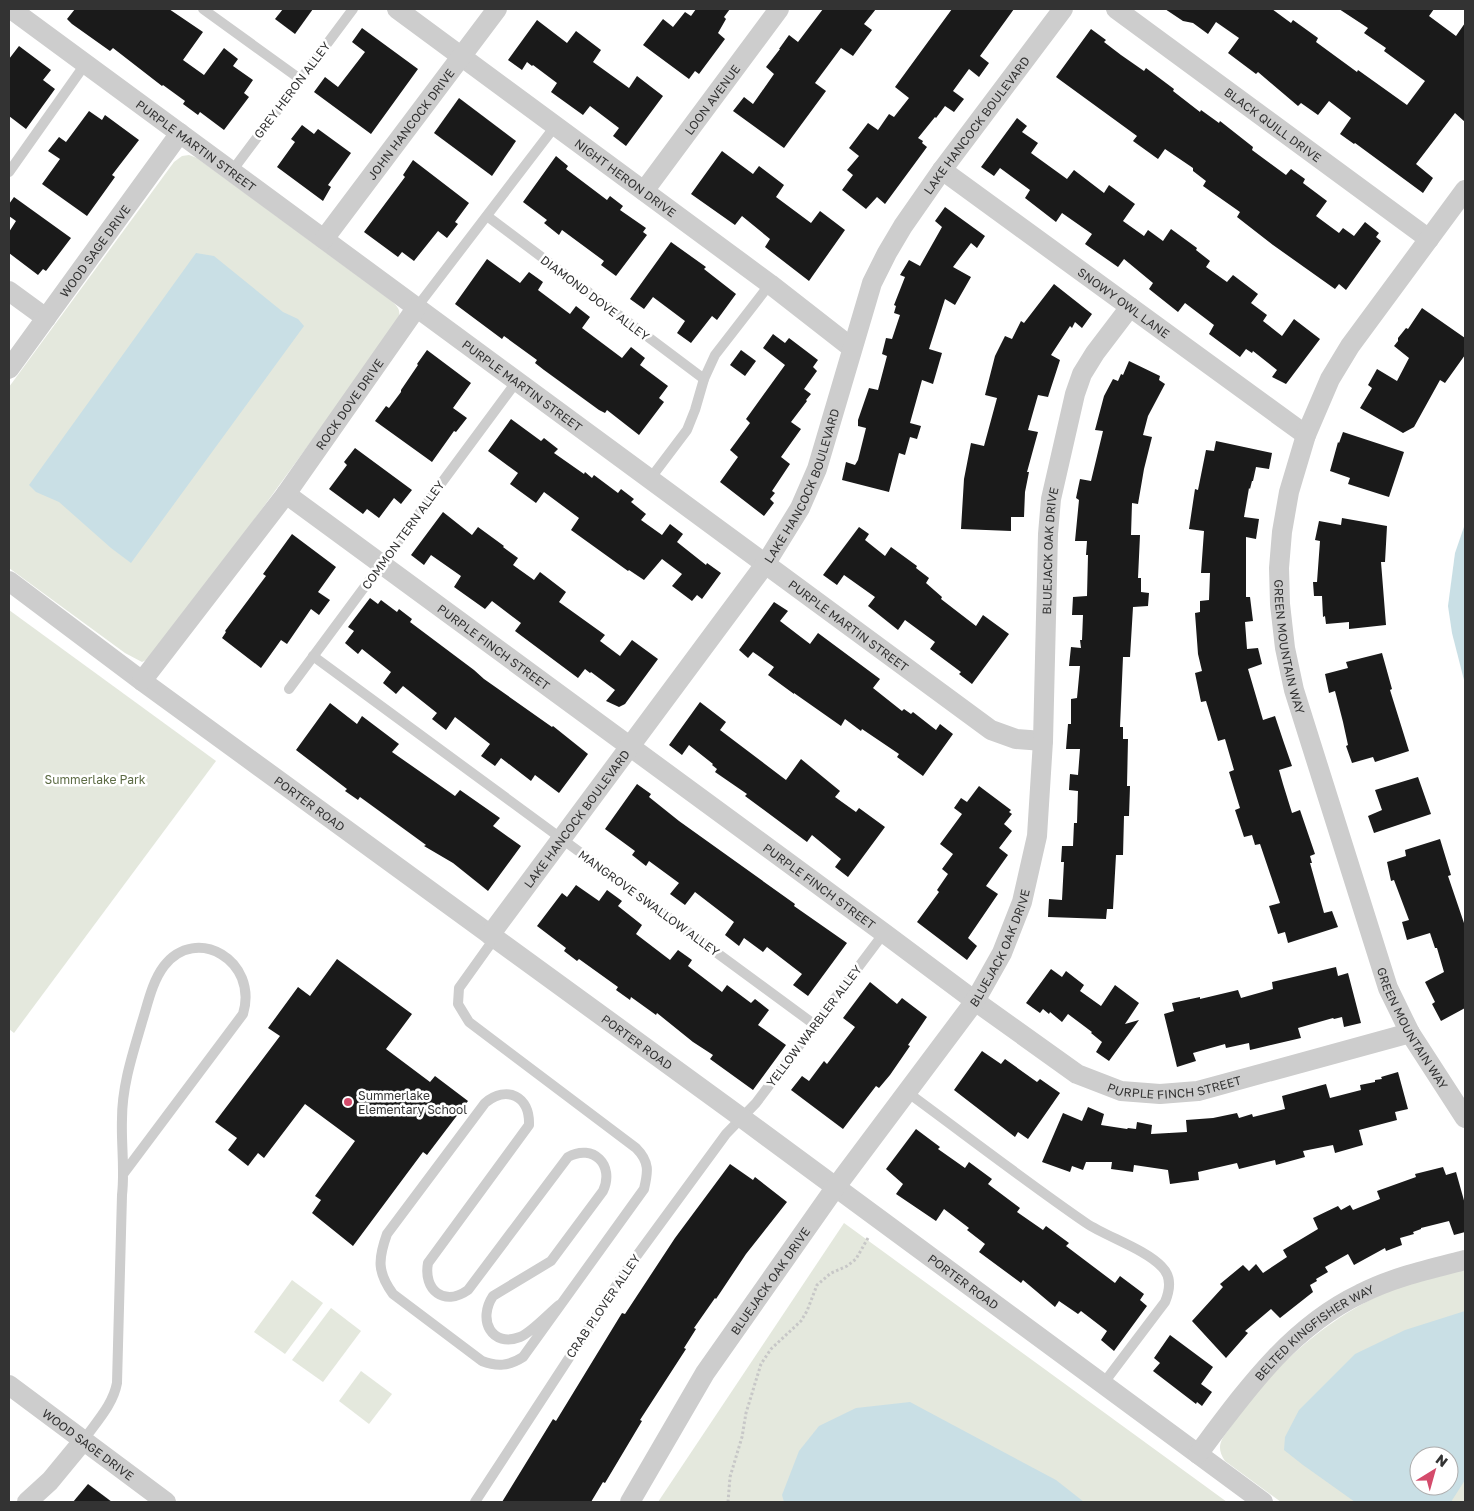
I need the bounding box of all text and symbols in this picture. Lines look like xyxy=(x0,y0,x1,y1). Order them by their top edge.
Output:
street label: GREY HERON ALLEY xyxy=(251,38,333,141)
street label: LAKE HANCOCK BOULEVARD xyxy=(920,53,1032,197)
street label: LOON AVENUE xyxy=(681,61,743,138)
street label: JOHN HANCOCK DRIVE xyxy=(364,65,457,183)
street label: BLACK QUILL DRIVE xyxy=(1222,84,1324,165)
street label: PURPLE MARTIN STREET xyxy=(133,96,260,195)
street label: NIGHT HERON DRIVE xyxy=(572,135,679,220)
street label: WOOD SAGE DRIVE xyxy=(56,202,133,300)
street label: DIAMOND DOVE ALLEY xyxy=(538,252,653,344)
street label: SNOWY OWL LANE xyxy=(1075,264,1173,341)
street label: PURPLE MARTIN STREET xyxy=(460,336,586,435)
street label: ROCK DOVE DRIVE xyxy=(312,356,386,452)
street label: LAKE HANCOCK BOULEVARD xyxy=(761,407,842,566)
street label: COMMON TERN ALLEY xyxy=(359,478,448,592)
street label: BLUEJACK OAK DRIVE xyxy=(1039,486,1061,615)
street label: PURPLE MARTIN STREET xyxy=(786,576,912,675)
street label: GREEN MOUNTAIN WAY xyxy=(1272,579,1309,716)
street label: PURPLE FINCH STREET xyxy=(435,600,554,693)
street label: LAKE HANCOCK BOULEVARD xyxy=(520,747,633,891)
park label: Summerlake Park xyxy=(45,772,146,787)
street label: PORTER ROAD xyxy=(271,772,348,834)
street label: PURPLE FINCH STREET xyxy=(761,840,879,932)
street label: MANGROVE SWALLOW ALLEY xyxy=(575,847,723,959)
street label: BLUEJACK OAK DRIVE xyxy=(966,887,1032,1009)
street label: YELLOW WARBLER ALLEY xyxy=(763,962,865,1090)
street label: GREEN MOUNTAIN WAY xyxy=(1374,965,1452,1092)
street label: PORTER ROAD xyxy=(599,1011,676,1072)
street label: PURPLE FINCH STREET xyxy=(1105,1072,1243,1102)
place label: Summerlake Elementary School xyxy=(358,1088,467,1117)
marker: Summerlake Elementary School xyxy=(342,1096,354,1108)
street label: BLUEJACK OAK DRIVE xyxy=(727,1224,813,1337)
street label: PORTER ROAD xyxy=(925,1250,1002,1312)
street label: CRAB PLOVER ALLEY xyxy=(563,1251,643,1361)
street label: BELTED KINGFISHER WAY xyxy=(1251,1281,1376,1383)
street label: WOOD SAGE DRIVE xyxy=(40,1405,137,1483)
north arrow xyxy=(1409,1446,1459,1496)
text: N xyxy=(1433,1450,1451,1470)

